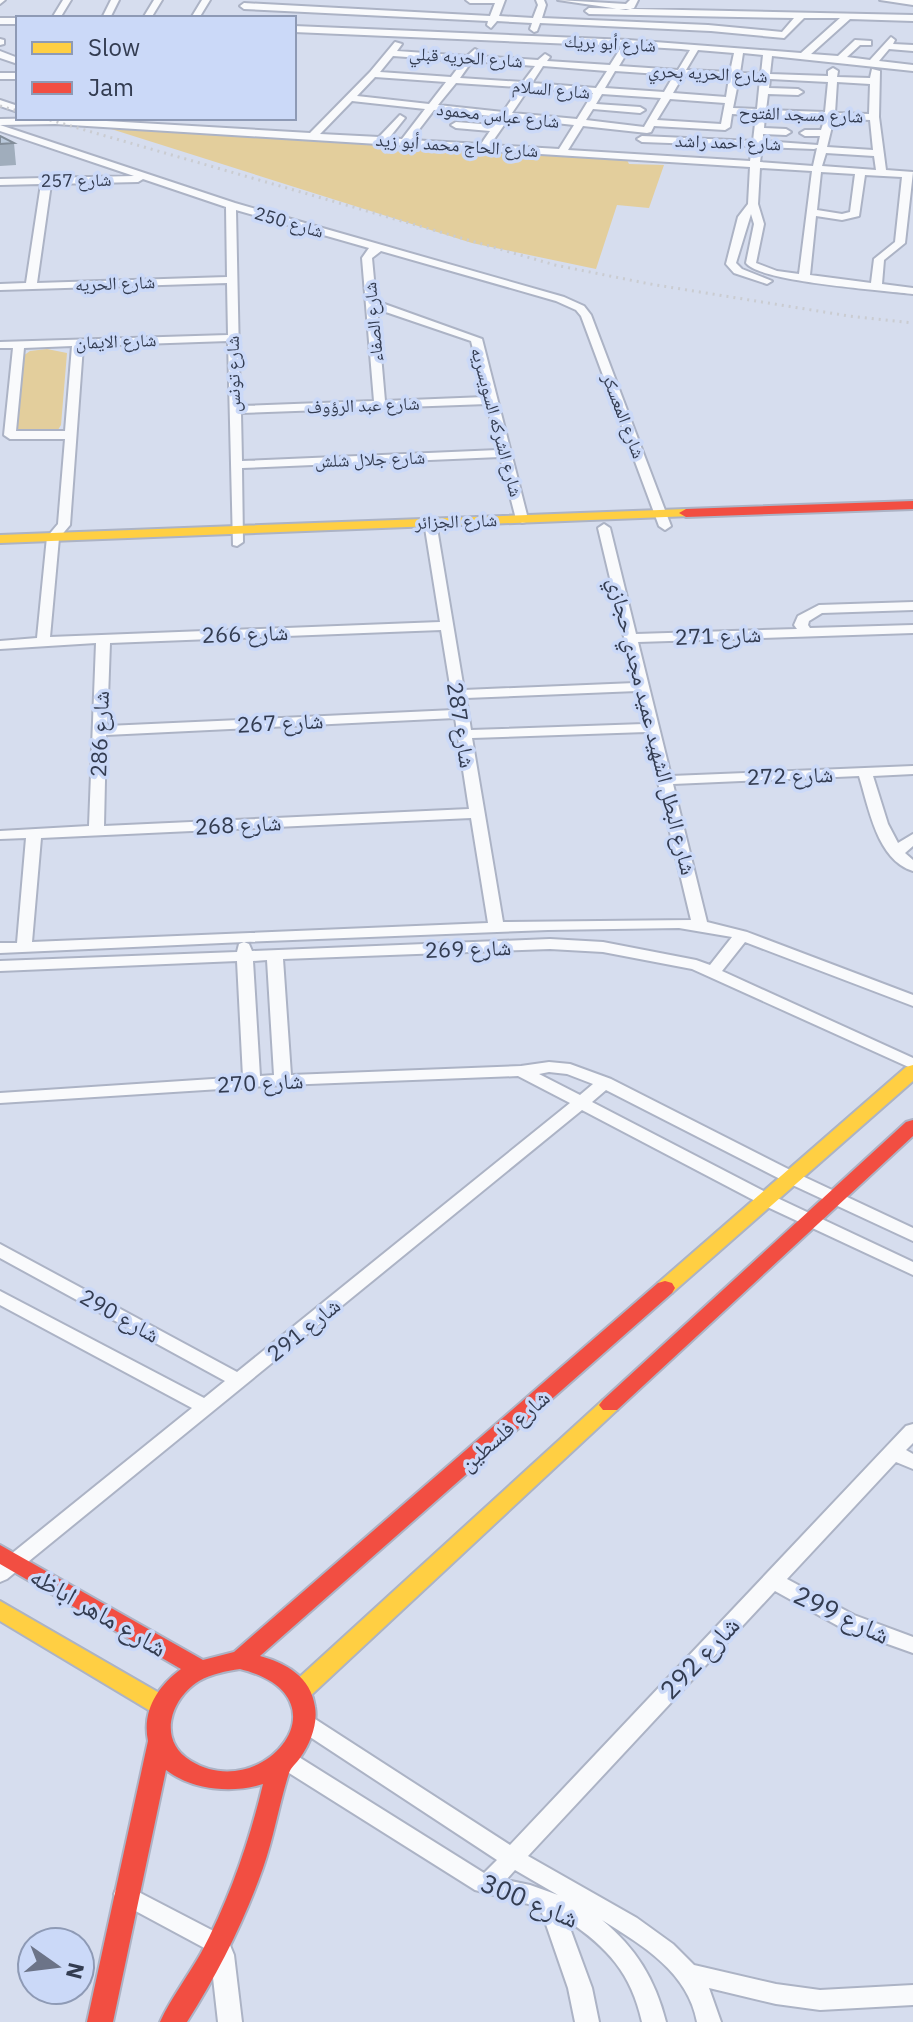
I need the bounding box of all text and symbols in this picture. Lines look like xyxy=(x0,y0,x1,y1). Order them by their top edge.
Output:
legend xyxy=(16,16,296,120)
street label: شارع أبو بريك xyxy=(563,29,657,57)
text: Slow xyxy=(88,31,140,63)
street label: شارع الحريه قبلي xyxy=(408,42,524,76)
street label: شارع الحريه بحري xyxy=(647,58,768,91)
text: Jam xyxy=(88,71,134,103)
street label: شارع السلام xyxy=(511,74,591,105)
street label: شارع عباس محمود xyxy=(435,97,561,133)
street label: شارع مسجد الفتوح xyxy=(738,100,864,129)
street label: شارع الحاج محمد أبو زيد xyxy=(375,128,539,163)
street label: شارع احمد راشد xyxy=(675,129,781,155)
street label: شارع 257 xyxy=(40,168,112,192)
street label: شارع 250 xyxy=(252,201,326,243)
street label: شارع الحريه xyxy=(75,270,155,296)
street label: شارع الصفاء xyxy=(358,281,388,363)
street label: شارع الايمان xyxy=(75,328,157,354)
street label: شارع تونس xyxy=(221,336,245,412)
street label: شارع الشركه السويسريه xyxy=(466,345,528,499)
street label: شارع المعسكر xyxy=(597,369,651,462)
street label: شارع عبد الرؤوف xyxy=(306,392,420,418)
street label: شارع جلال شلش xyxy=(314,446,426,472)
street label: شارع الجزائر xyxy=(413,508,498,534)
street label: شارع البطل الشهيد عميد مجدي حجازي xyxy=(598,574,704,879)
street label: شارع 266 xyxy=(201,617,289,649)
street label: شارع 271 xyxy=(674,619,762,651)
street label: شارع 287 xyxy=(441,680,483,770)
street label: شارع 286 xyxy=(83,690,115,778)
street label: شارع 267 xyxy=(236,705,324,739)
street label: شارع 272 xyxy=(746,759,834,791)
street label: شارع 268 xyxy=(194,807,282,841)
street label: شارع 269 xyxy=(424,932,512,964)
street label: شارع 270 xyxy=(216,1065,304,1099)
street label: شارع 290 xyxy=(75,1281,165,1349)
street label: شارع 291 xyxy=(260,1290,346,1368)
street label: شارع فلسطين xyxy=(453,1383,555,1477)
street label: شارع ماهر اباظه xyxy=(24,1558,174,1664)
street label: شارع 299 xyxy=(788,1577,896,1651)
street label: شارع 292 xyxy=(652,1608,746,1706)
street label: شارع 300 xyxy=(476,1865,584,1935)
north arrow xyxy=(16,1926,96,2006)
text: N xyxy=(60,1960,92,1982)

